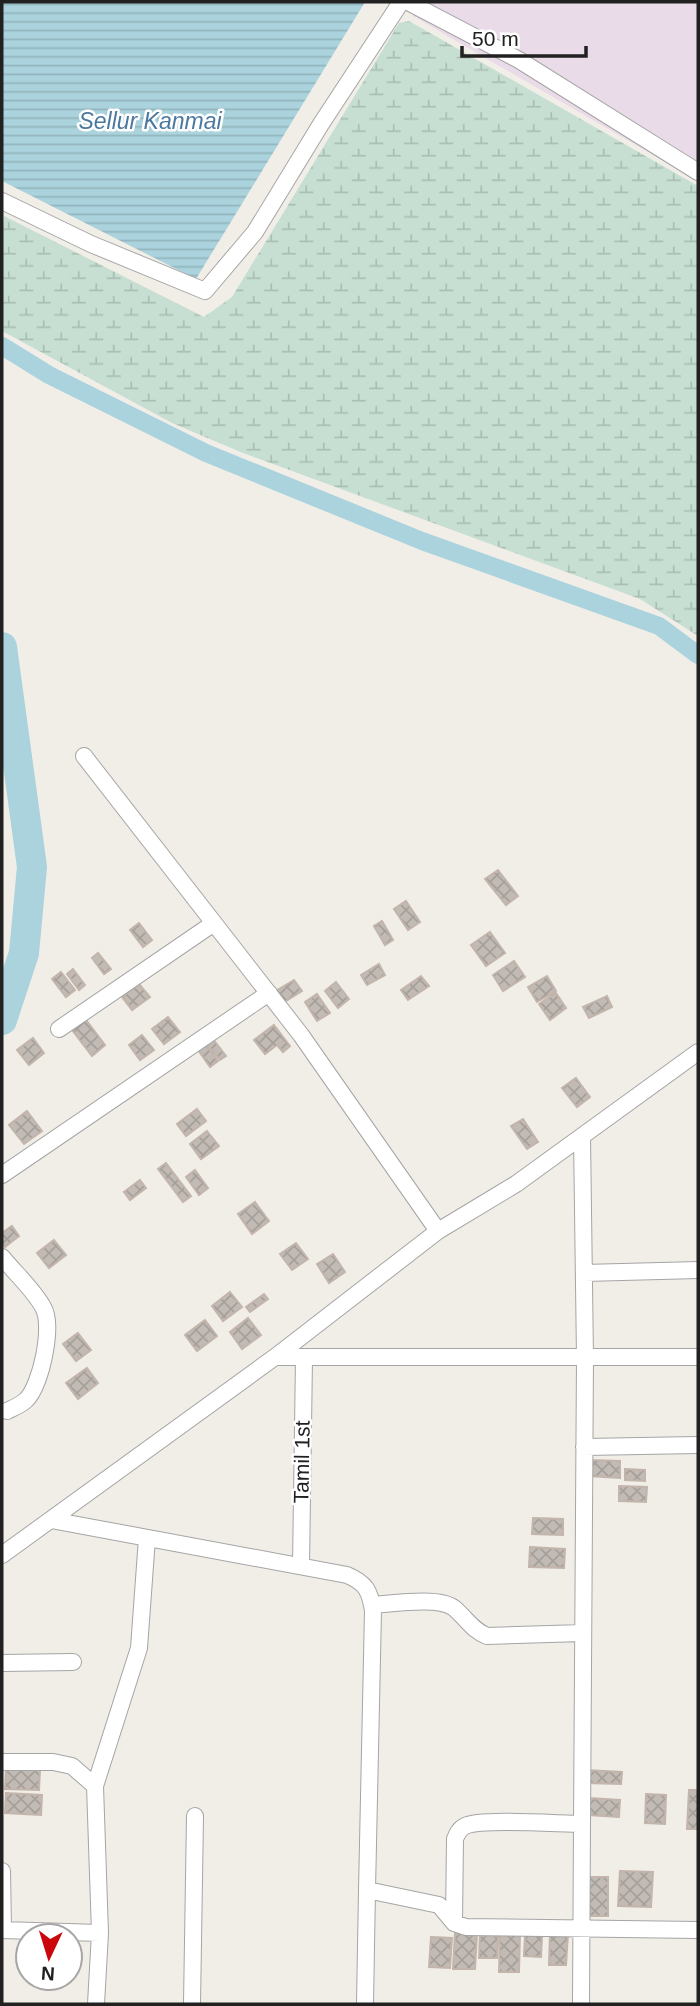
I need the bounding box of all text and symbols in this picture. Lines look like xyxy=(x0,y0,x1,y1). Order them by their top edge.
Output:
scale bar xyxy=(462,14,586,58)
text: 50 m xyxy=(472,27,519,50)
water label: Sellur Kanmai xyxy=(78,108,222,134)
street label: Tamil 1st xyxy=(289,1420,314,1504)
north arrow xyxy=(14,1922,84,1992)
text: N xyxy=(40,1963,55,1984)

